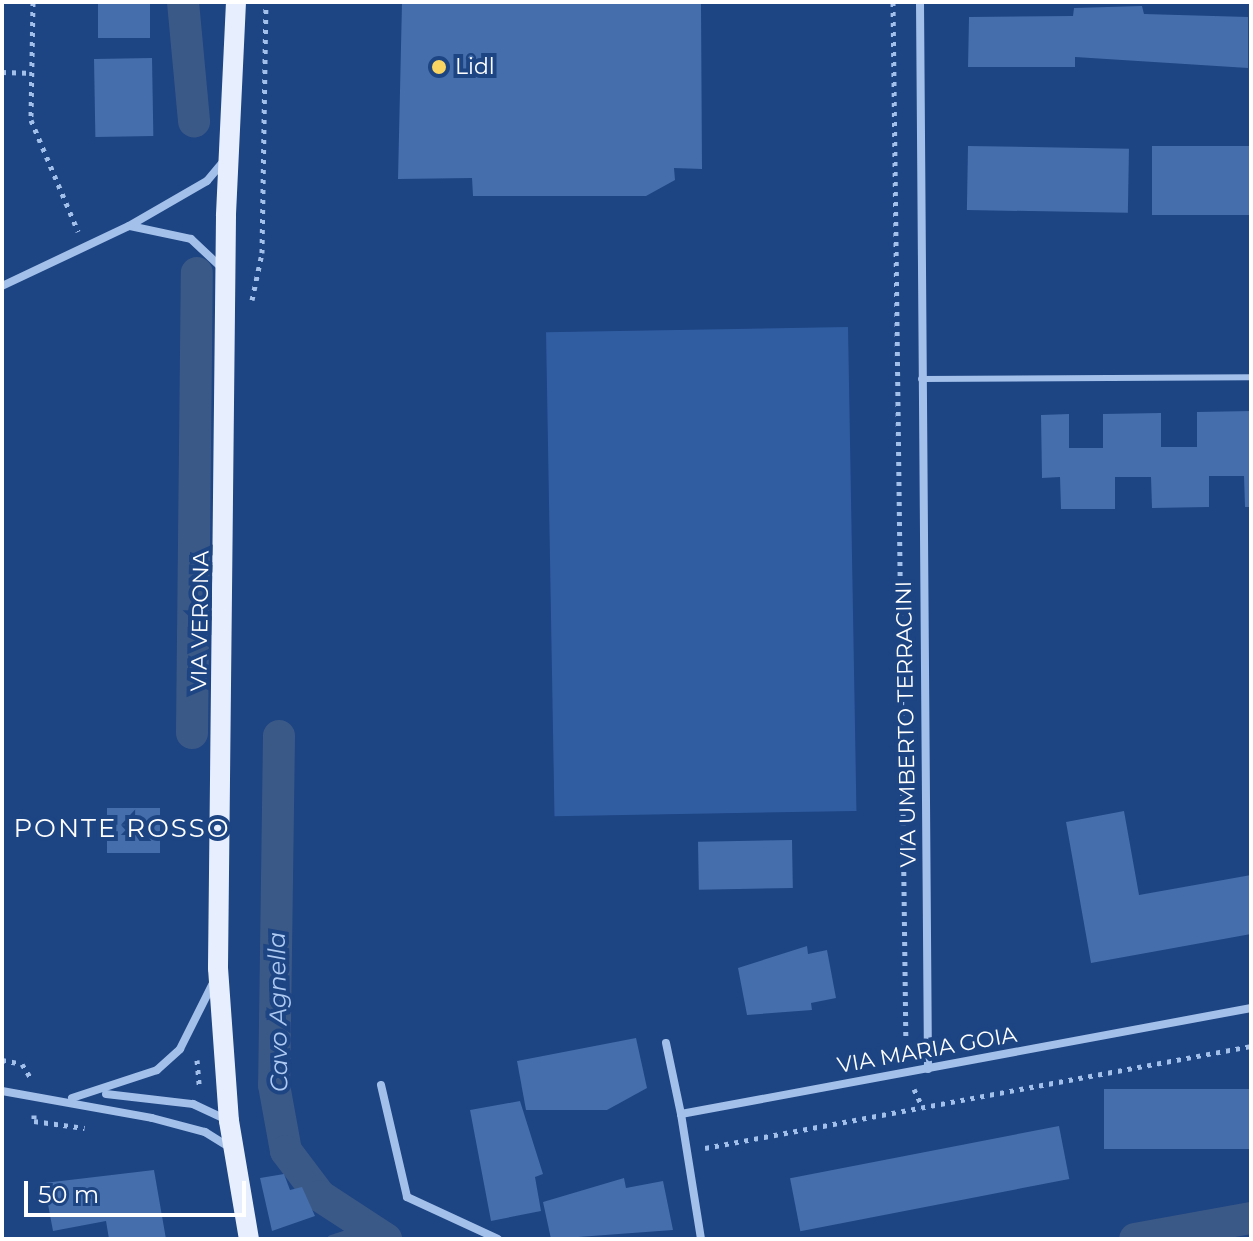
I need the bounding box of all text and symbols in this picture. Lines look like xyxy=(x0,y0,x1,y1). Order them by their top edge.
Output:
place label: Lidl xyxy=(455,54,495,80)
marker: Lidl xyxy=(430,58,448,76)
street label: VIA VERONA xyxy=(186,550,214,692)
street label: VIA UMBERTO TERRACINI xyxy=(890,580,922,868)
district label: PONTE ROSSO xyxy=(13,813,231,845)
water label: Cavo Agnella xyxy=(262,932,294,1092)
street label: VIA MARIA GOIA xyxy=(835,1021,1019,1079)
scale bar xyxy=(28,1165,250,1215)
text: 50 m xyxy=(38,1180,99,1209)

